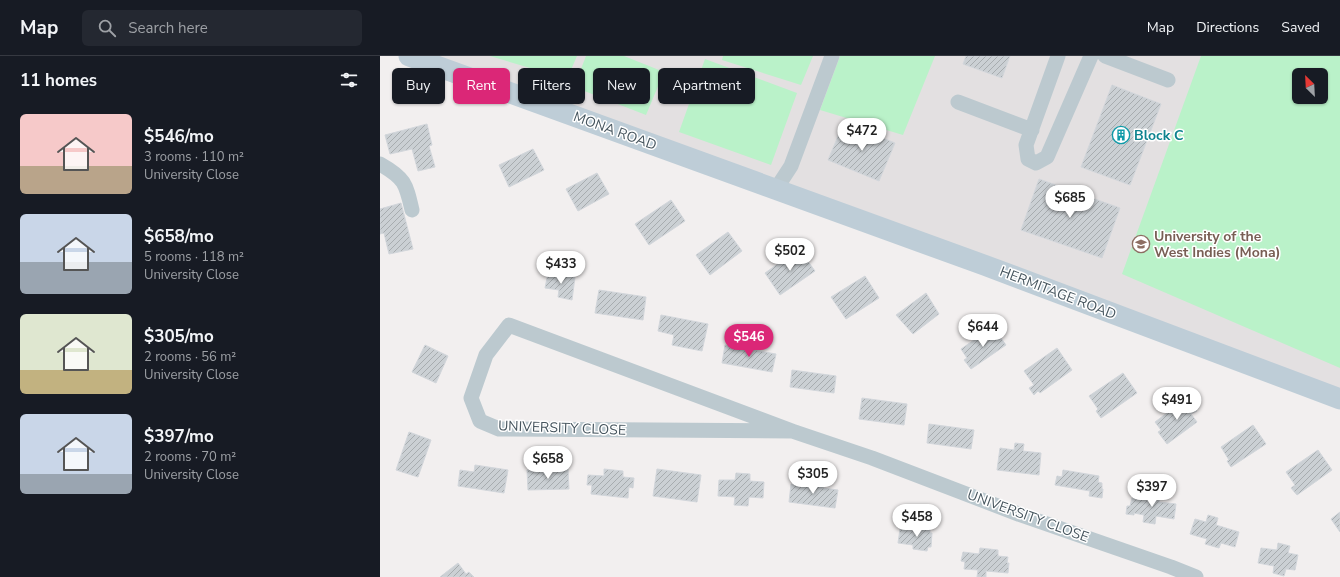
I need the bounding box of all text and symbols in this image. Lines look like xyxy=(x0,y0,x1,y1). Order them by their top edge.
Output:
search box xyxy=(82,10,362,46)
text: Map xyxy=(20,15,58,41)
icon: search xyxy=(96,17,118,39)
text: Search here xyxy=(128,18,208,38)
text: Map xyxy=(1147,18,1174,37)
text: Directions xyxy=(1196,18,1259,37)
text: Saved xyxy=(1281,18,1320,37)
chip: Buy xyxy=(392,68,445,104)
chip: Rent xyxy=(453,68,510,104)
chip: Filters xyxy=(518,68,585,104)
chip: New xyxy=(593,68,650,104)
chip: Apartment xyxy=(658,68,755,104)
north arrow xyxy=(1292,68,1328,104)
map controls xyxy=(1292,68,1328,104)
text: 11 homes xyxy=(20,69,97,92)
icon: filters xyxy=(338,69,360,91)
street label: MONA ROAD xyxy=(571,107,659,155)
pin: $472 xyxy=(838,118,886,152)
text: $472 xyxy=(846,122,878,140)
text: $546/mo xyxy=(144,125,214,148)
building icon: Block C xyxy=(1111,125,1131,145)
place label: Block C xyxy=(1134,126,1184,145)
icon: home xyxy=(52,130,100,178)
text: 3 rooms · 110 m² xyxy=(144,148,244,166)
text: University Close xyxy=(144,166,239,184)
pin: $685 xyxy=(1046,185,1094,219)
text: $685 xyxy=(1054,189,1086,207)
text: $658/mo xyxy=(144,225,214,248)
place label: University of the West Indies (Mona) xyxy=(1154,227,1281,262)
icon: home xyxy=(52,230,100,278)
school or university icon: University of the West Indies (Mona) xyxy=(1131,234,1151,254)
pin: $502 xyxy=(766,238,814,272)
text: $502 xyxy=(774,242,806,260)
text: 5 rooms · 118 m² xyxy=(144,248,244,266)
pin: $433 xyxy=(537,251,585,285)
text: $433 xyxy=(545,255,577,273)
street label: HERMITAGE ROAD xyxy=(997,262,1119,324)
text: University Close xyxy=(144,266,239,284)
pin: $644 xyxy=(959,314,1007,348)
text: $644 xyxy=(967,318,999,336)
pin: $546 xyxy=(725,324,773,358)
text: $305/mo xyxy=(144,325,214,348)
text: $546 xyxy=(733,328,765,346)
icon: home xyxy=(52,330,100,378)
text: 2 rooms · 56 m² xyxy=(144,348,236,366)
text: University Close xyxy=(144,366,239,384)
pin: $491 xyxy=(1153,387,1201,421)
text: $491 xyxy=(1161,391,1193,409)
street label: UNIVERSITY CLOSE xyxy=(498,416,626,440)
text: $397/mo xyxy=(144,425,214,448)
icon: home xyxy=(52,430,100,478)
pin: $658 xyxy=(524,446,572,480)
text: 2 rooms · 70 m² xyxy=(144,448,236,466)
text: $658 xyxy=(532,450,564,468)
pin: $305 xyxy=(789,461,837,495)
text: $305 xyxy=(797,465,829,483)
text: University Close xyxy=(144,466,239,484)
pin: $397 xyxy=(1128,474,1176,508)
text: $397 xyxy=(1136,478,1168,496)
street label: UNIVERSITY CLOSE xyxy=(965,485,1091,547)
pin: $458 xyxy=(893,504,941,538)
text: $458 xyxy=(901,508,933,526)

